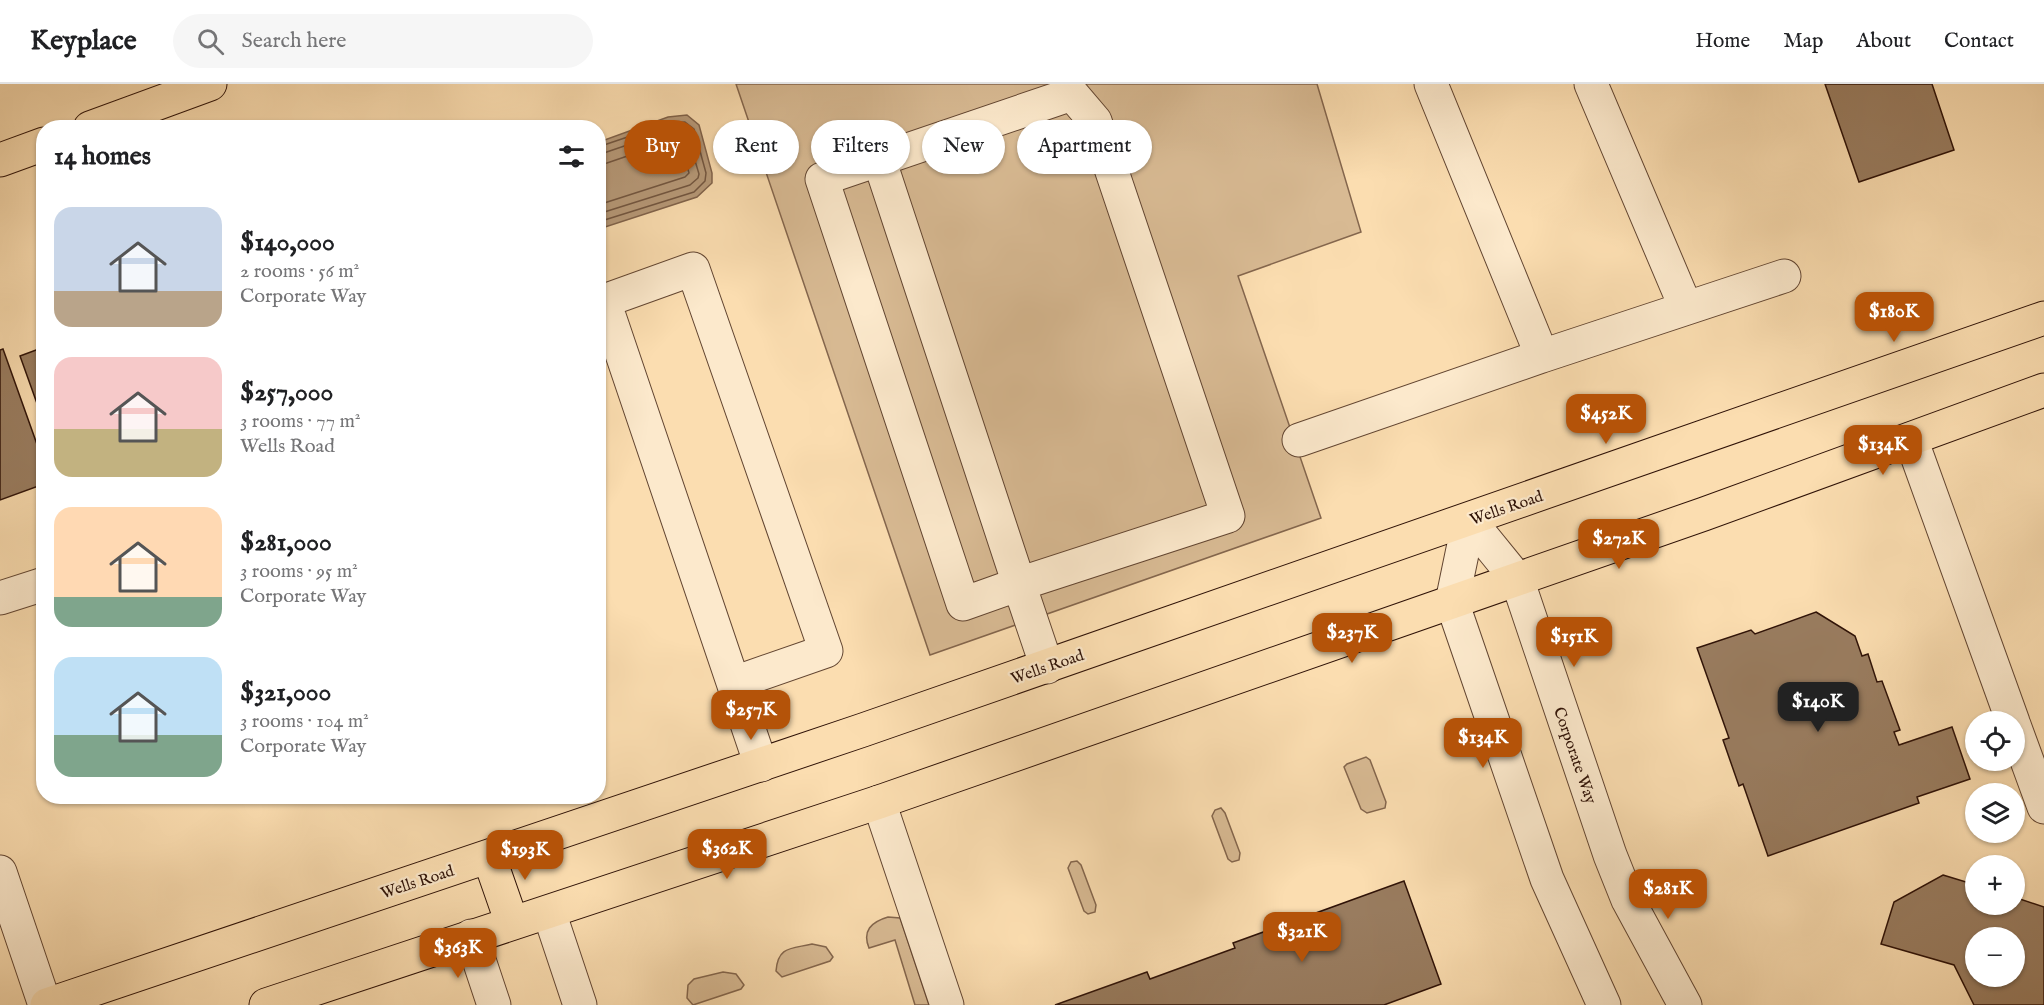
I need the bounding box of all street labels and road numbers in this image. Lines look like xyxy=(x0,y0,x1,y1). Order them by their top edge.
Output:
street label: Wells Road xyxy=(1468,487,1546,531)
street label: Wells Road xyxy=(1009,646,1087,690)
street label: Corporate Way xyxy=(1548,705,1600,807)
street label: Wells Road xyxy=(378,862,457,904)

